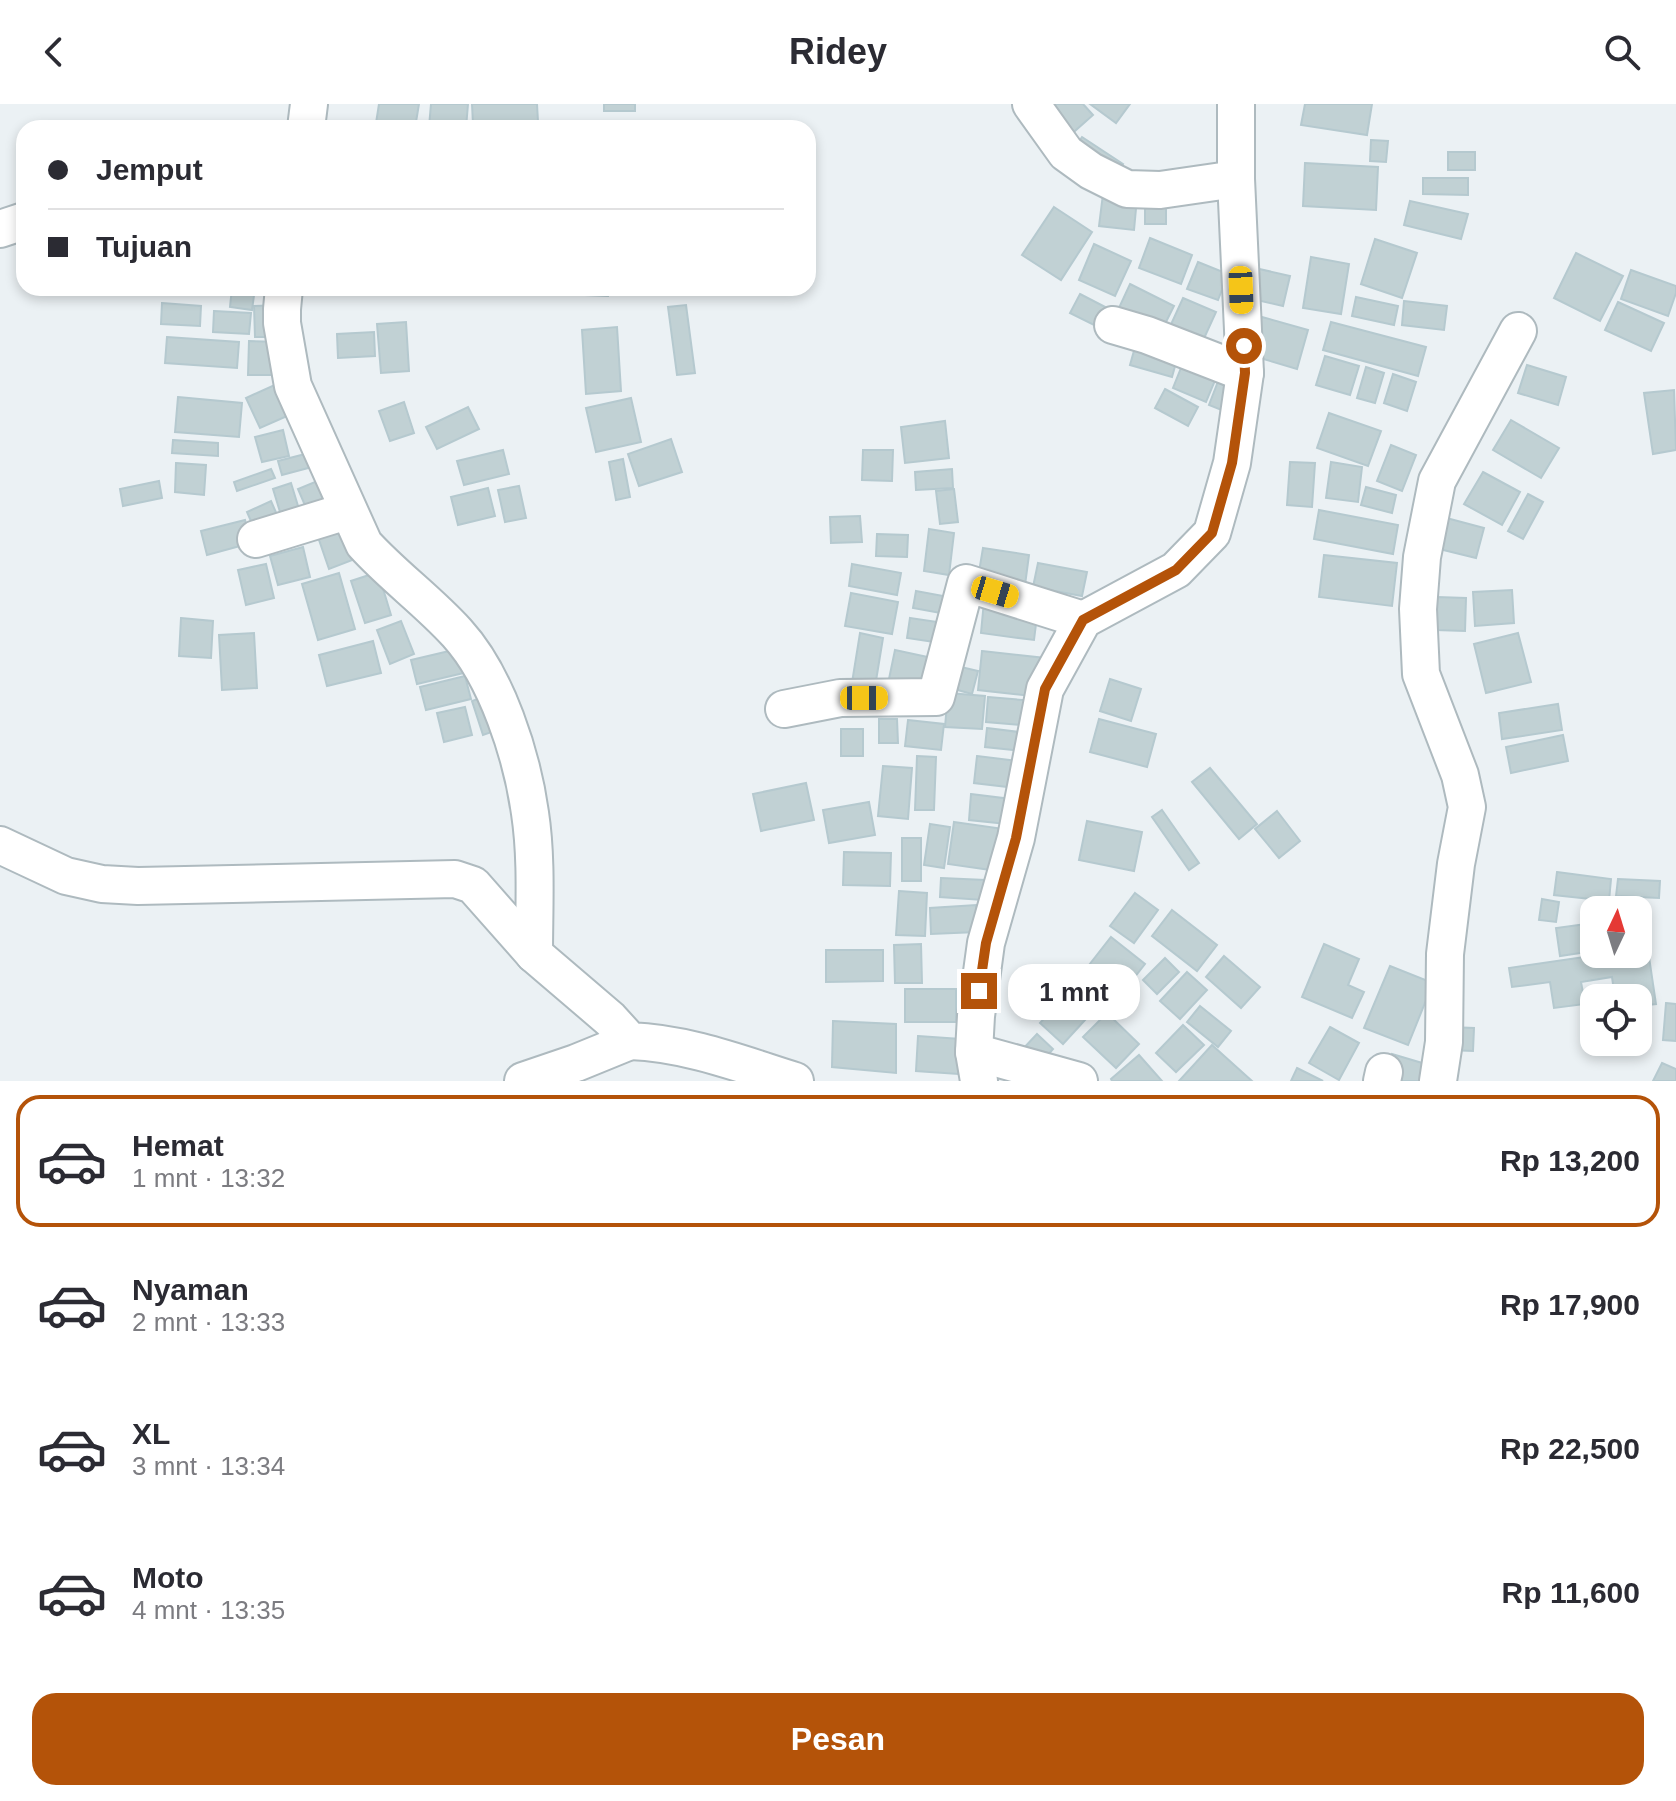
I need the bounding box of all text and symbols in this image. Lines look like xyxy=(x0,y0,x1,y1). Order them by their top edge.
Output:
icon: back xyxy=(32,30,76,74)
icon: search xyxy=(1600,30,1644,74)
text: Ridey xyxy=(789,31,887,72)
text: Jemput xyxy=(96,153,203,186)
text: Tujuan xyxy=(96,230,192,263)
car xyxy=(1228,266,1254,314)
route start xyxy=(1226,328,1262,364)
car xyxy=(969,574,1021,610)
car xyxy=(840,686,888,710)
north arrow xyxy=(1580,896,1652,968)
map controls xyxy=(1580,896,1652,1056)
callout: 1 mnt xyxy=(1007,963,1139,1019)
route end xyxy=(961,973,997,1009)
text: 1 mnt xyxy=(1039,977,1109,1007)
button: locate xyxy=(1580,984,1652,1056)
icon: car xyxy=(36,1125,108,1197)
text: Hemat xyxy=(132,1129,224,1162)
text: Rp 13,200 xyxy=(1500,1144,1640,1177)
text: 1 mnt · 13:32 xyxy=(132,1163,285,1193)
icon: car xyxy=(36,1269,108,1341)
text: Nyaman xyxy=(132,1273,249,1306)
text: Rp 17,900 xyxy=(1500,1288,1640,1321)
text: 2 mnt · 13:33 xyxy=(132,1307,285,1337)
icon: car xyxy=(36,1413,108,1485)
text: XL xyxy=(132,1417,170,1450)
text: Rp 22,500 xyxy=(1500,1432,1640,1465)
text: 3 mnt · 13:34 xyxy=(132,1451,285,1481)
icon: car xyxy=(36,1557,108,1629)
text: Moto xyxy=(132,1561,204,1594)
text: Rp 11,600 xyxy=(1502,1576,1640,1609)
text: 4 mnt · 13:35 xyxy=(132,1595,285,1625)
button: Pesan xyxy=(32,1693,1644,1785)

